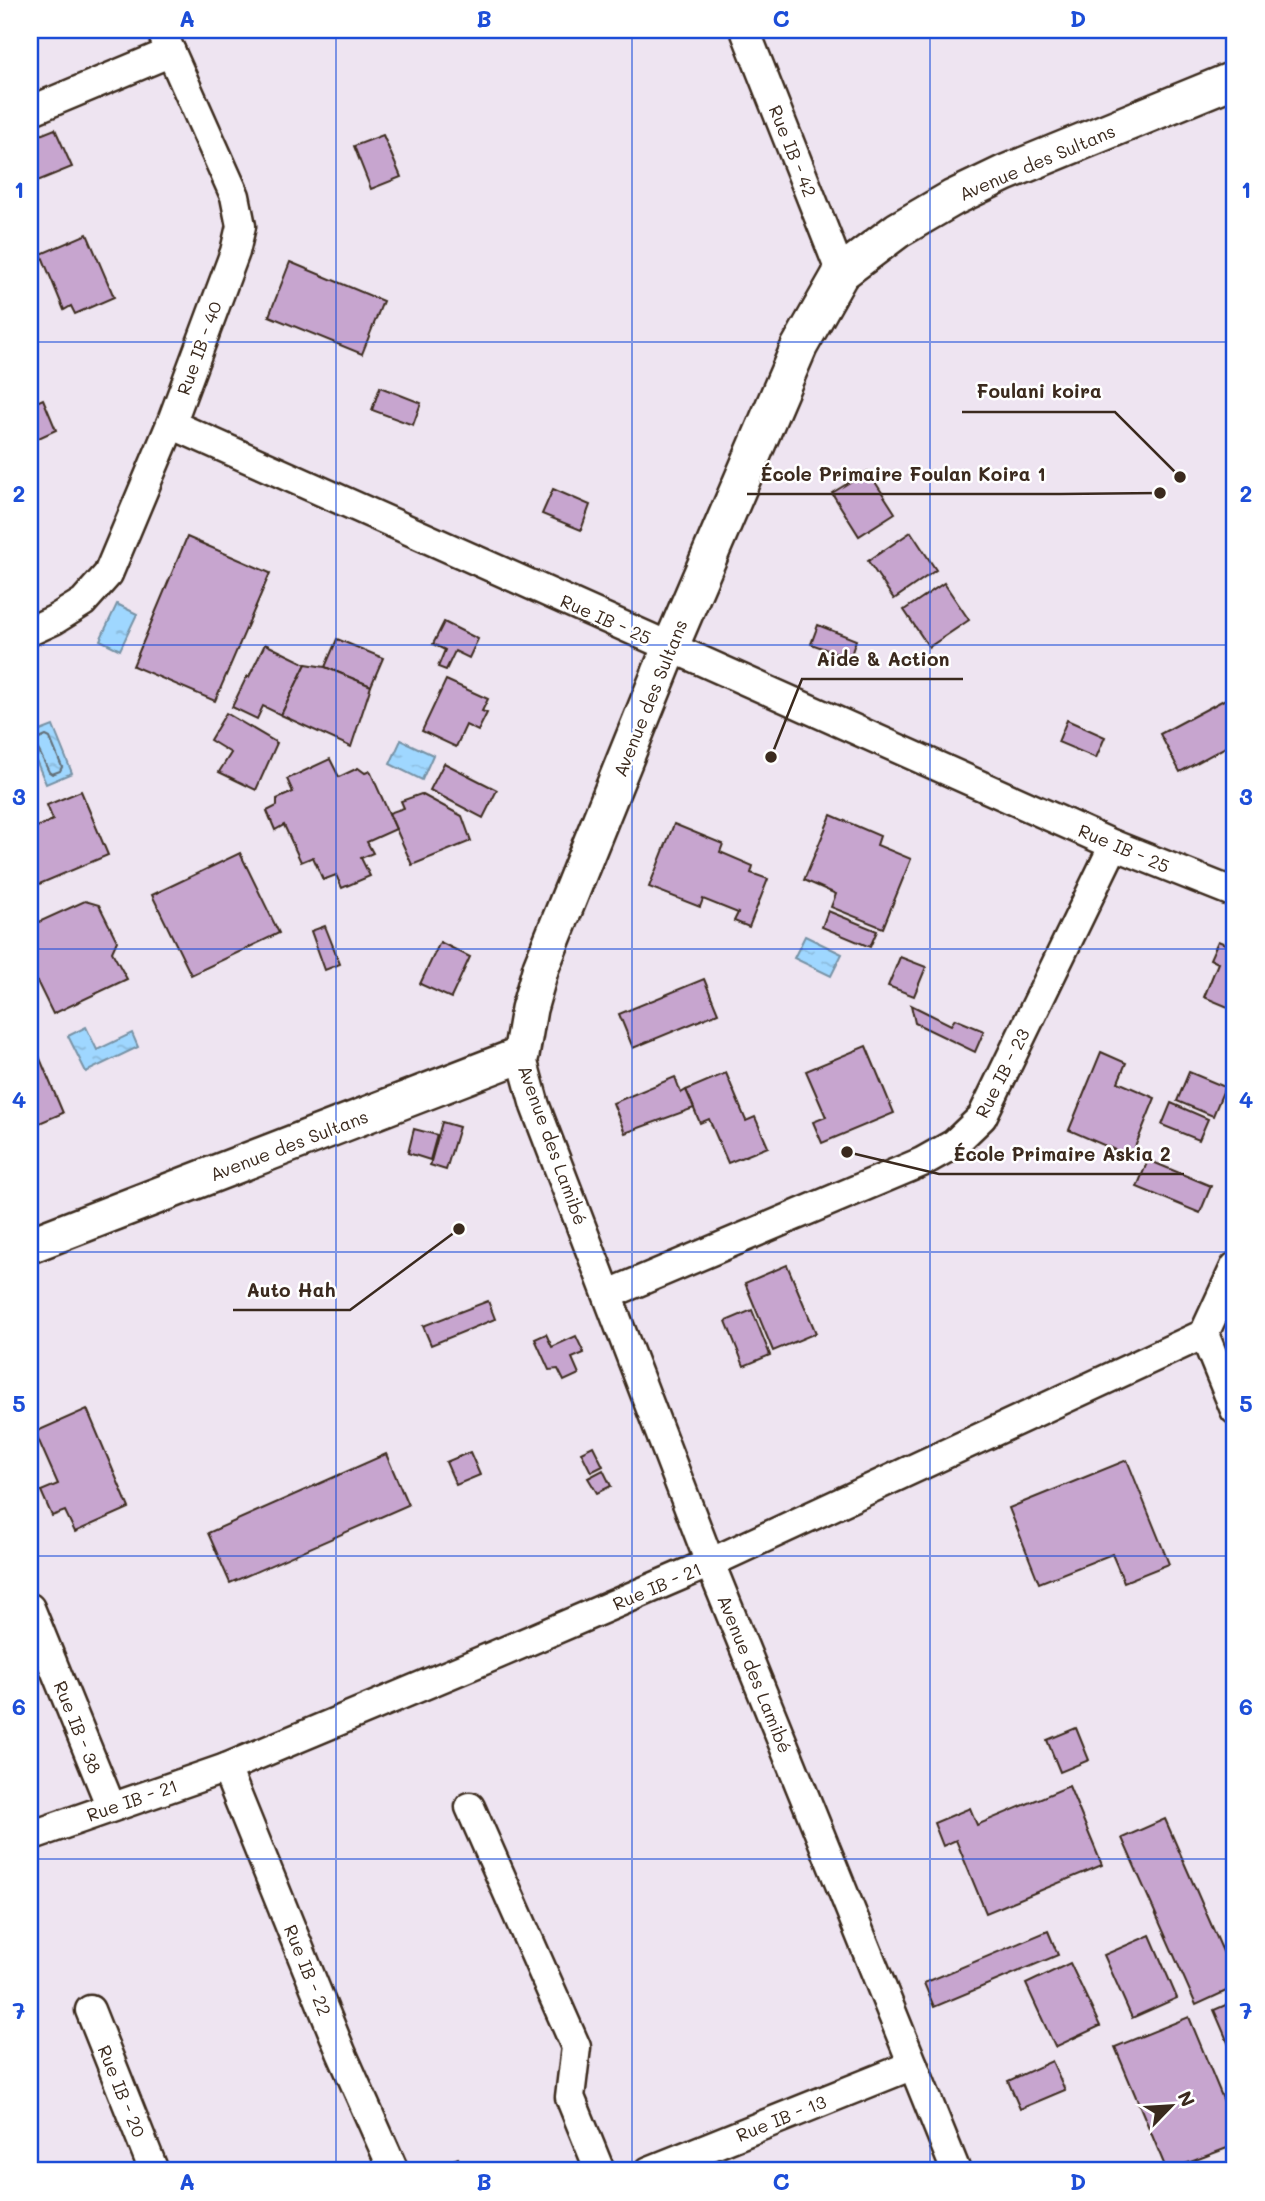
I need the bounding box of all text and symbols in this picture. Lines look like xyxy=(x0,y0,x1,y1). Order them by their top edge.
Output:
text: A xyxy=(179,3,195,33)
text: B xyxy=(476,3,492,33)
text: C xyxy=(772,3,790,33)
text: D xyxy=(1070,3,1086,33)
street label: Rue IB - 42 xyxy=(764,102,822,200)
street label: Avenue des Sultans xyxy=(955,118,1119,206)
text: 1 xyxy=(14,174,24,204)
text: 1 xyxy=(1241,174,1251,204)
street label: Rue IB - 40 xyxy=(171,298,227,398)
callout: Foulani koira xyxy=(962,372,1115,412)
text: Foulani koira xyxy=(976,378,1102,403)
callout: École Primaire Foulan Koira 1 xyxy=(747,454,1060,494)
text: École Primaire Foulan Koira 1 xyxy=(760,461,1046,486)
text: 2 xyxy=(13,478,25,508)
text: 2 xyxy=(1240,478,1252,508)
street label: Rue IB - 25 xyxy=(557,588,655,650)
street label: Avenue des Sultans xyxy=(608,616,692,780)
callout: Aide & Action xyxy=(802,639,963,679)
text: Aide & Action xyxy=(817,646,949,671)
text: 3 xyxy=(12,781,26,811)
text: 3 xyxy=(1239,781,1253,811)
street label: Rue IB - 25 xyxy=(1075,818,1173,878)
street label: Rue IB - 23 xyxy=(969,1024,1035,1122)
street label: Avenue des Lamibé xyxy=(513,1062,593,1228)
text: 4 xyxy=(12,1084,26,1114)
text: 4 xyxy=(1239,1084,1253,1114)
street label: Avenue des Sultans xyxy=(207,1104,371,1186)
callout: École Primaire Askia 2 xyxy=(939,1134,1184,1174)
text: École Primaire Askia 2 xyxy=(953,1141,1171,1166)
callout: Auto Hah xyxy=(233,1270,350,1310)
text: Auto Hah xyxy=(247,1277,335,1302)
text: 5 xyxy=(12,1388,26,1418)
text: 5 xyxy=(1239,1388,1253,1418)
street label: Rue IB - 21 xyxy=(609,1556,705,1616)
street label: Avenue des Lamibé xyxy=(712,1592,798,1756)
street label: Rue IB - 38 xyxy=(49,1677,108,1777)
text: 6 xyxy=(12,1691,26,1721)
text: 6 xyxy=(1239,1691,1253,1721)
street label: Rue IB - 21 xyxy=(83,1773,181,1827)
street label: Rue IB - 22 xyxy=(279,1921,337,2019)
text: 7 xyxy=(13,1995,26,2025)
text: 7 xyxy=(1240,1995,1253,2025)
street label: Rue IB - 20 xyxy=(93,2041,151,2141)
north arrow xyxy=(1136,2072,1206,2142)
text: N xyxy=(1172,2087,1201,2110)
street label: Rue IB - 13 xyxy=(732,2089,830,2147)
text: A xyxy=(179,2166,195,2196)
text: B xyxy=(476,2166,492,2196)
text: C xyxy=(772,2166,790,2196)
text: D xyxy=(1070,2166,1086,2196)

